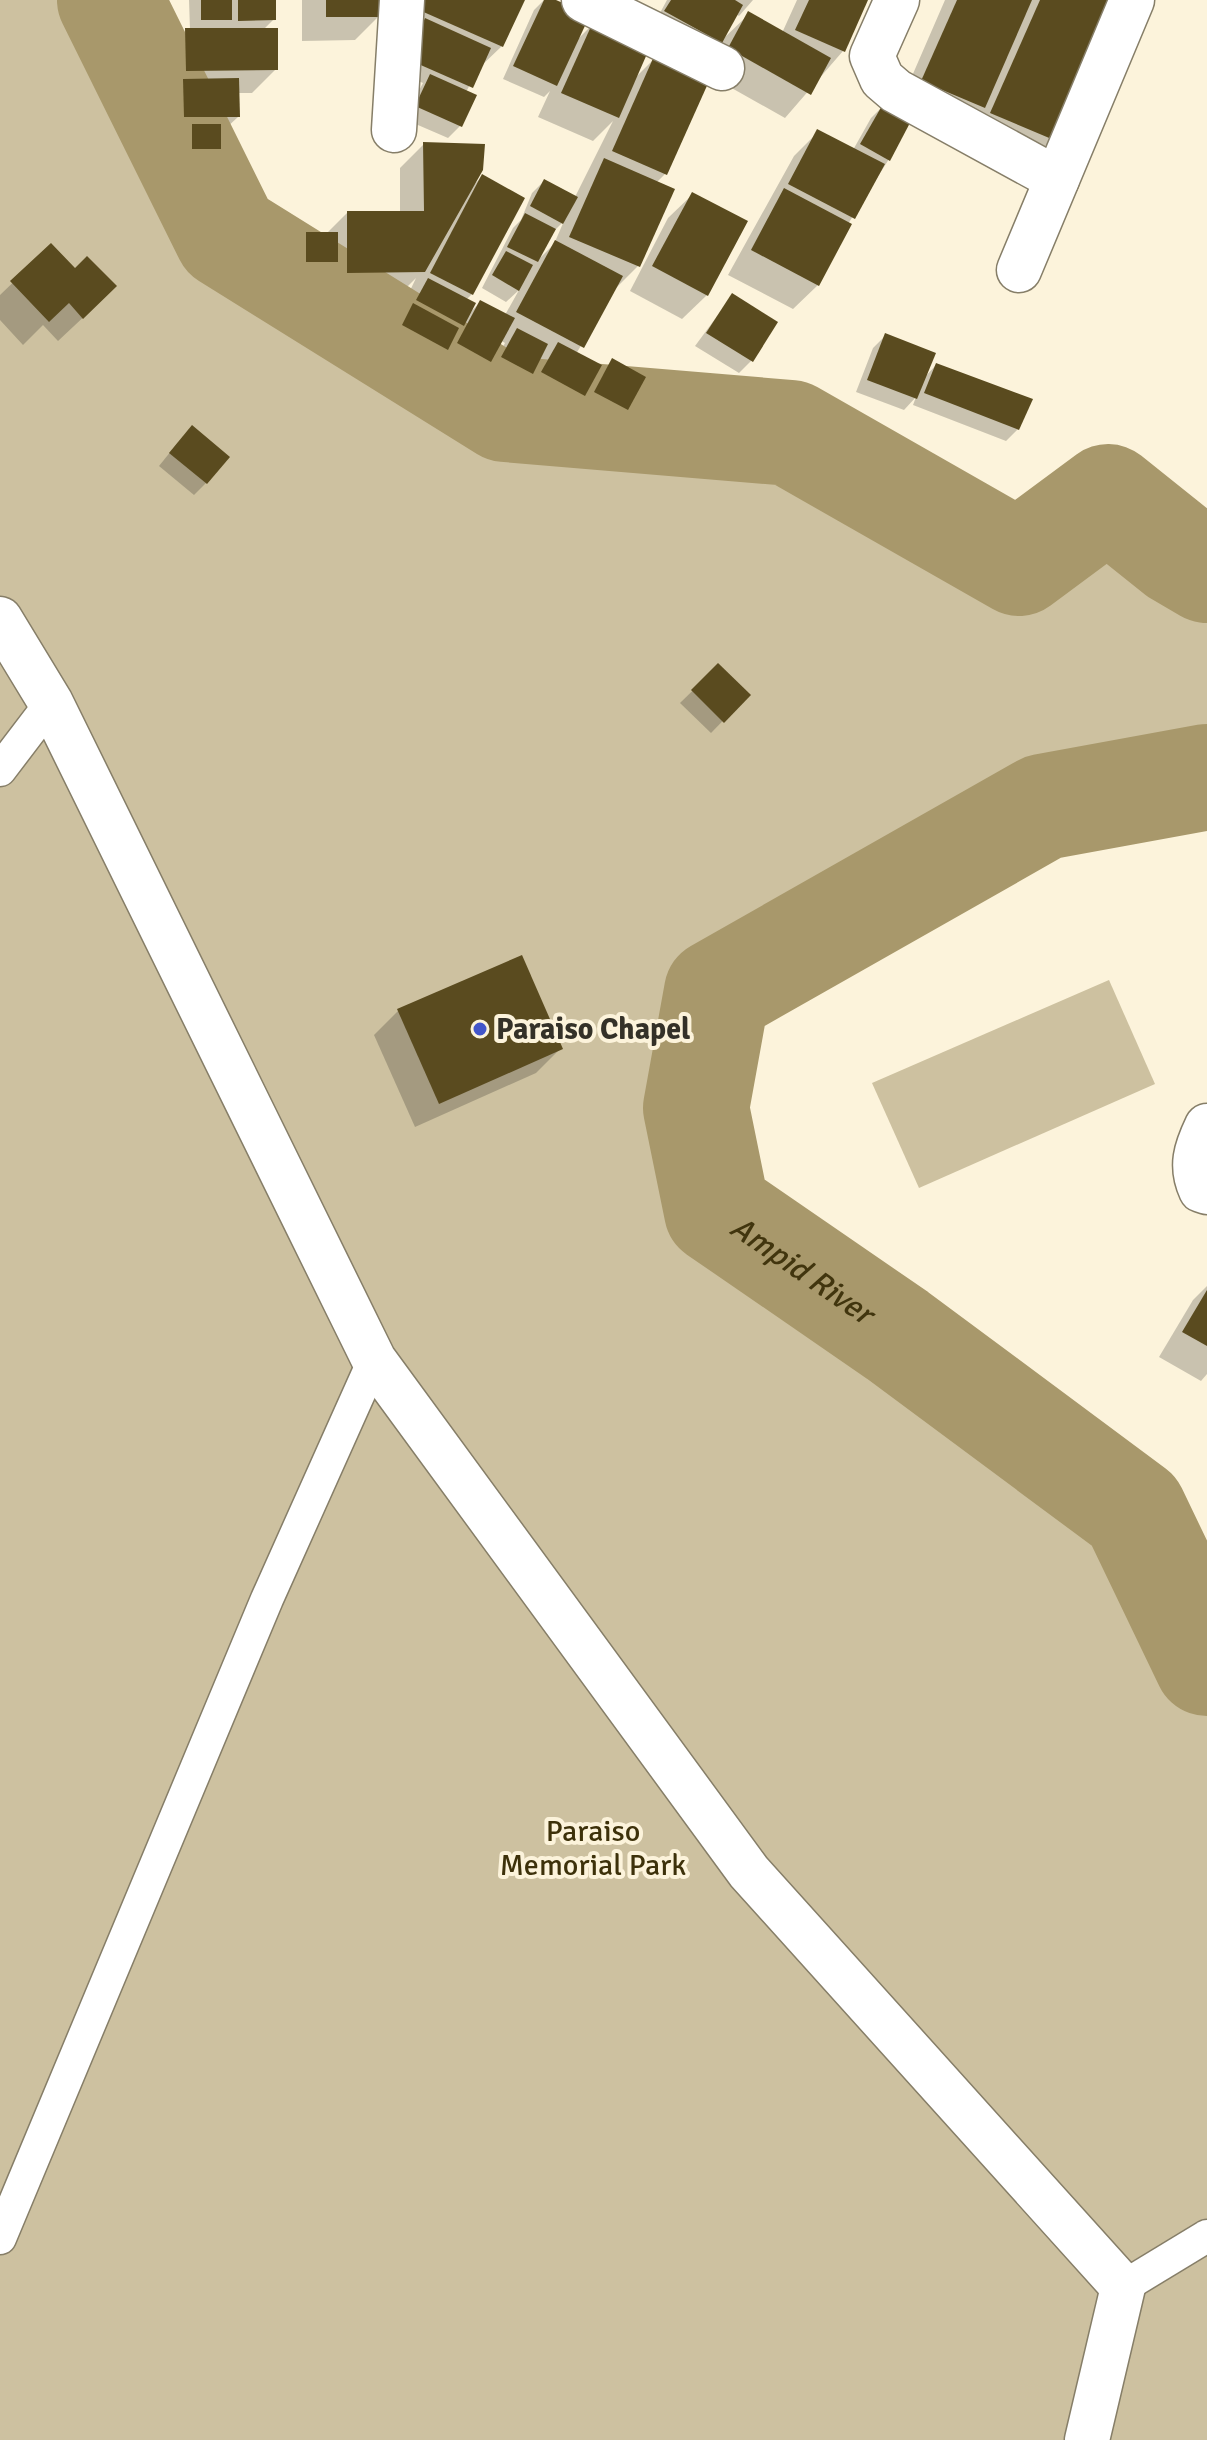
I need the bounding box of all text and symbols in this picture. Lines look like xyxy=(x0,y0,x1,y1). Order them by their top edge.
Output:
place label: Paraiso Chapel xyxy=(496,1011,690,1048)
marker: Paraiso Chapel xyxy=(471,1020,489,1038)
water label: Ampid River xyxy=(723,1207,884,1335)
park label: Paraiso Memorial Park xyxy=(500,1813,686,1884)

